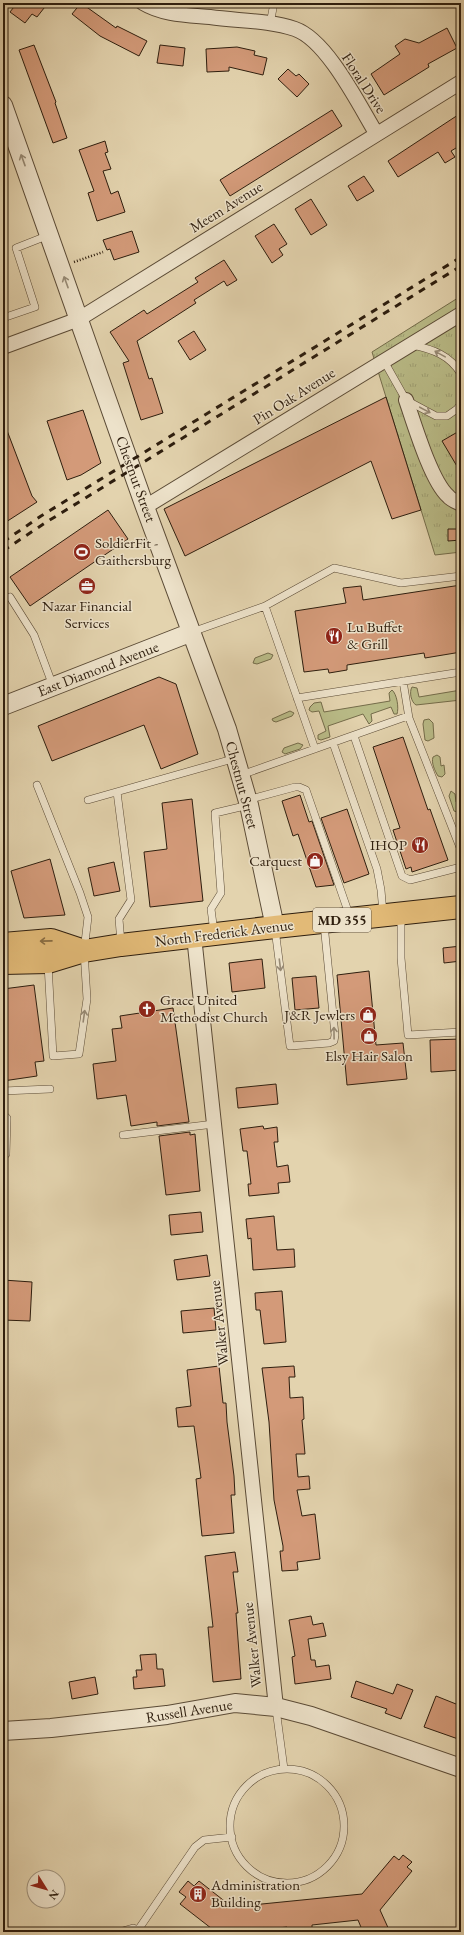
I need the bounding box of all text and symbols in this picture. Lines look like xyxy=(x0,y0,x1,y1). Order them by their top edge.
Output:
street label: Floral Drive xyxy=(338,49,391,117)
one-way arrow xyxy=(18,154,26,166)
street label: Meem Avenue xyxy=(186,177,266,236)
one-way arrow xyxy=(62,277,70,289)
one-way arrow xyxy=(434,349,446,357)
street label: Pin Oak Avenue xyxy=(249,363,338,428)
one-way arrow xyxy=(419,407,431,415)
street label: Chestnut Street xyxy=(112,433,161,525)
place label: SoldierFit - Gaithersburg xyxy=(95,533,171,569)
sports icon: SoldierFit - Gaithersburg xyxy=(72,542,92,562)
office icon: Nazar Financial Services xyxy=(77,576,97,596)
place label: Nazar Financial Services xyxy=(42,596,132,632)
place label: Lu Buffet & Grill xyxy=(347,617,402,653)
restaurant icon: Lu Buffet & Grill xyxy=(324,626,344,646)
street label: East Diamond Avenue xyxy=(35,637,161,700)
street label: Chestnut Street xyxy=(222,739,263,831)
place label: IHOP xyxy=(370,835,407,854)
restaurant icon: IHOP xyxy=(410,835,430,855)
place label: Carquest xyxy=(249,851,302,870)
shop icon: Carquest xyxy=(305,851,325,871)
road number: MD 355 xyxy=(313,908,371,932)
street label: North Frederick Avenue xyxy=(154,915,294,950)
one-way arrow xyxy=(40,937,53,945)
one-way arrow xyxy=(276,958,284,971)
place label: Grace United Methodist Church xyxy=(160,990,268,1026)
church icon: Grace United Methodist Church xyxy=(137,999,157,1019)
place label: J&R Jewlers xyxy=(282,1005,355,1024)
shop icon: J&R Jewlers xyxy=(358,1005,378,1025)
one-way arrow xyxy=(80,1009,88,1022)
one-way arrow xyxy=(330,1026,338,1039)
shop icon: Elsy Hair Salon xyxy=(359,1026,379,1046)
place label: Elsy Hair Salon xyxy=(325,1046,413,1065)
street label: Walker Avenue xyxy=(205,1279,232,1367)
street label: Walker Avenue xyxy=(238,1601,265,1689)
street label: Russell Avenue xyxy=(144,1694,234,1727)
north arrow xyxy=(26,1869,66,1909)
place label: Administration Building xyxy=(210,1875,300,1911)
building icon: Administration Building xyxy=(188,1884,208,1904)
text: N xyxy=(46,1887,62,1903)

